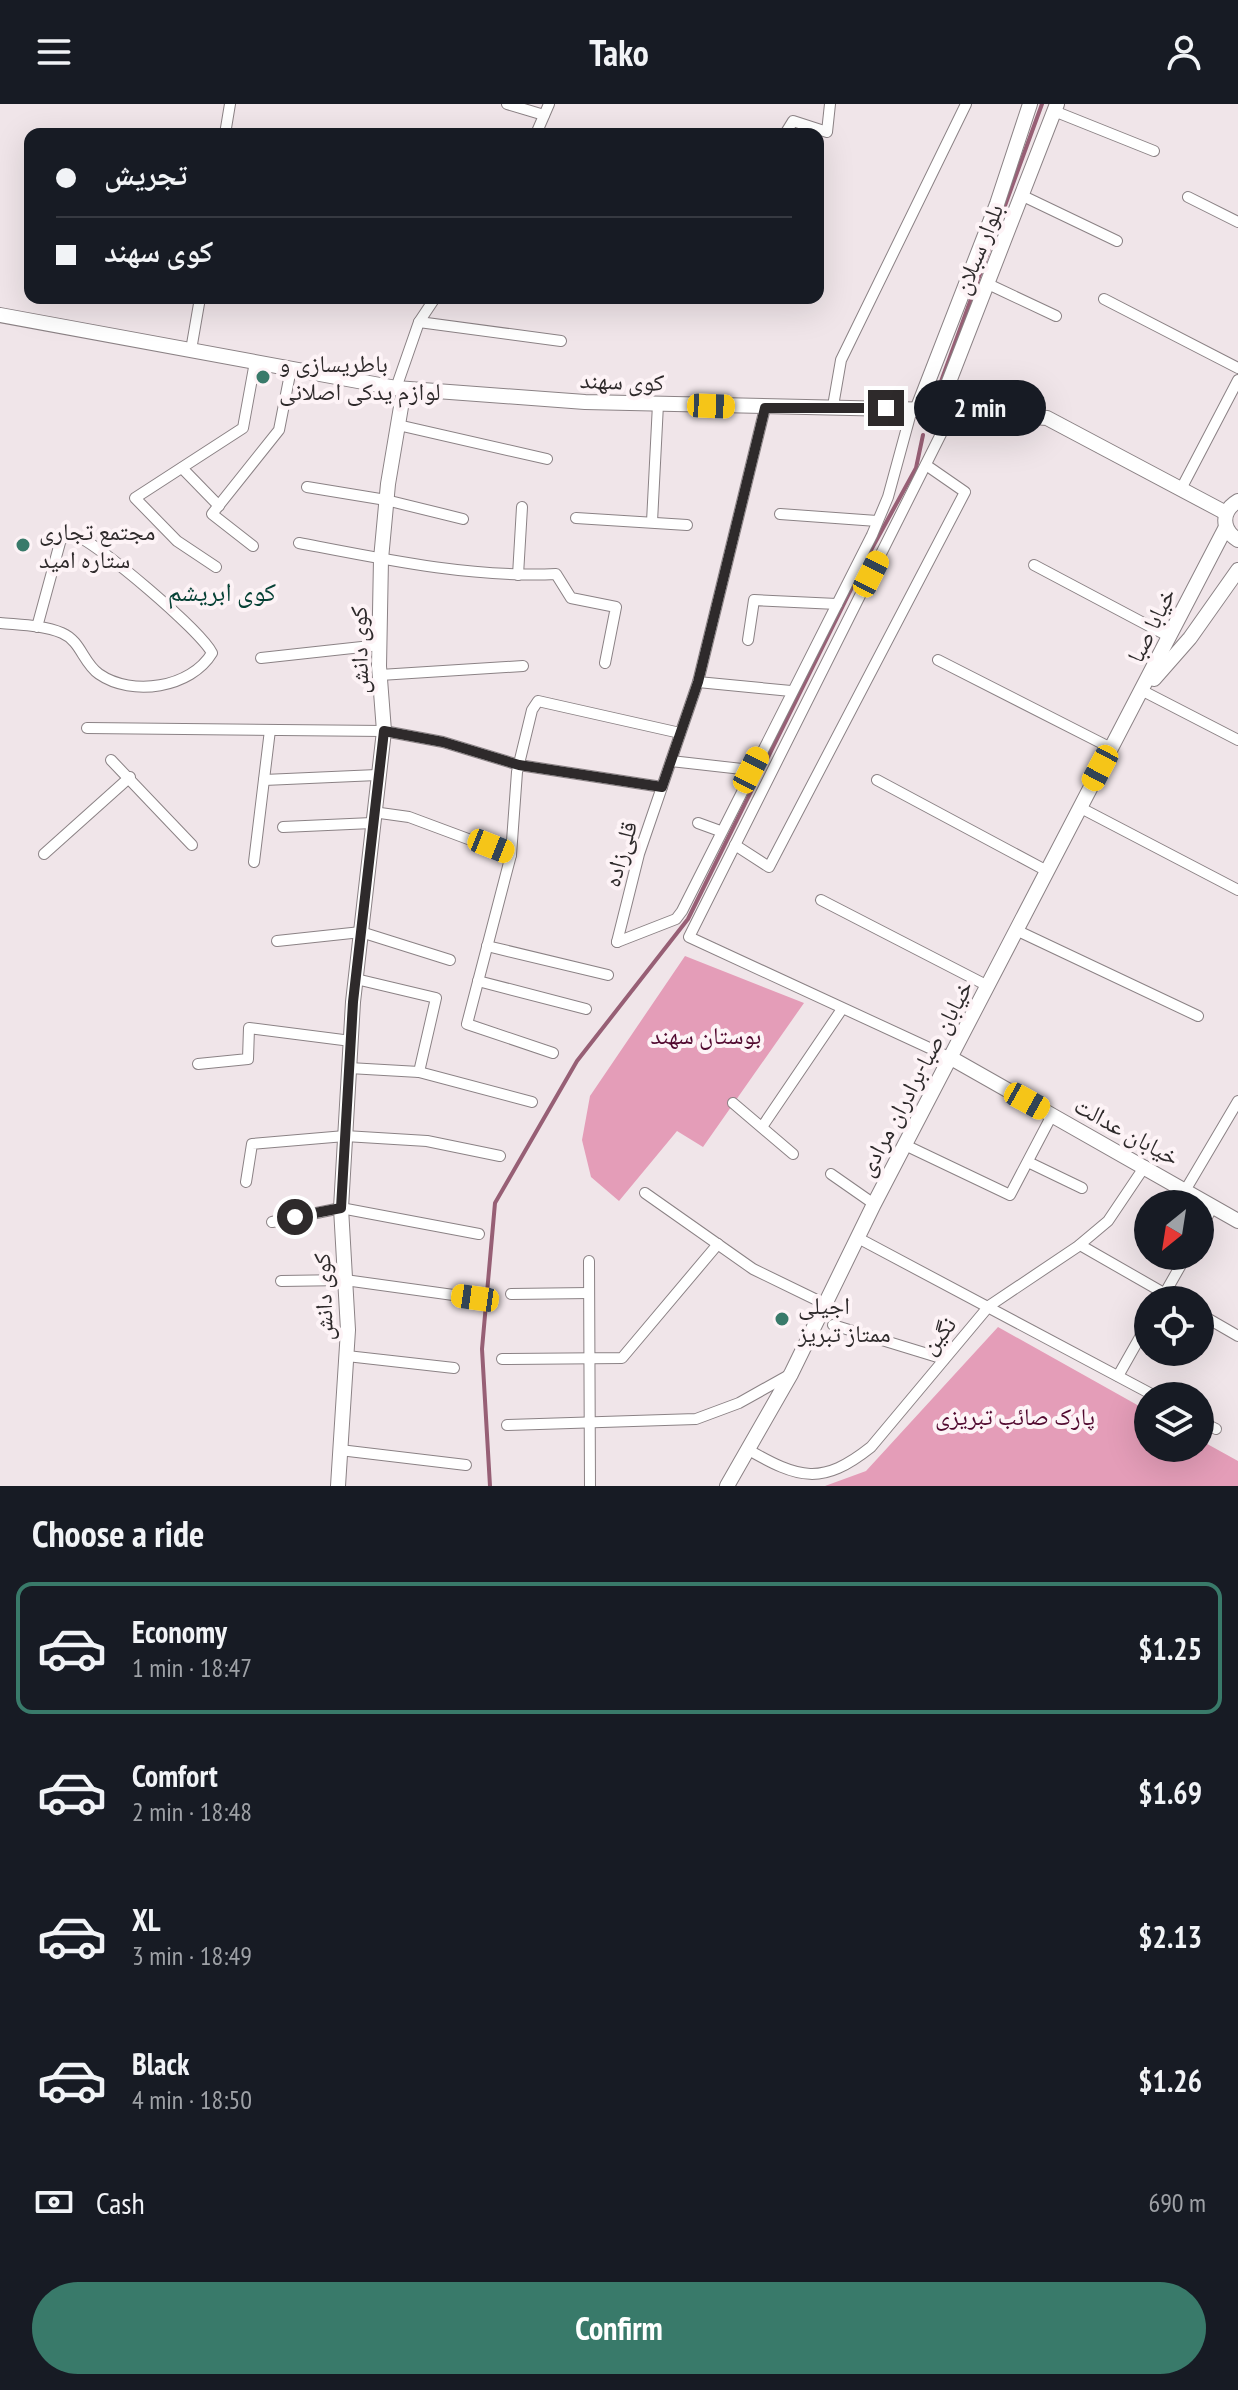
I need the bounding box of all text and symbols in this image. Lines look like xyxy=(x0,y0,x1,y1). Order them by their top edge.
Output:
text: Tako xyxy=(589,29,649,76)
icon: menu xyxy=(32,30,76,74)
icon: person xyxy=(1162,30,1206,74)
text: تجریش xyxy=(104,154,187,193)
street label: بلوار سبلان xyxy=(946,199,1010,299)
text: کوی سهند xyxy=(104,231,213,270)
place label: باطریسازی و لوازم یدکی اصلانی xyxy=(279,348,441,408)
street label: کوی سهند xyxy=(579,364,665,398)
marker: باطریسازی و لوازم یدکی اصلانی xyxy=(254,368,272,386)
callout: 2 min xyxy=(914,380,1046,436)
route end xyxy=(868,390,904,426)
text: 2 min xyxy=(954,391,1006,424)
car xyxy=(687,393,735,419)
place label: مجتمع تجاری ستاره امید xyxy=(39,516,155,575)
marker: مجتمع تجاری ستاره امید xyxy=(14,536,32,554)
car xyxy=(849,547,893,601)
district label: کوی ابریشم xyxy=(168,575,276,609)
street label: خیابا صبا xyxy=(1120,582,1182,668)
street label: کوی دانش xyxy=(343,606,375,694)
car xyxy=(1078,741,1122,795)
car xyxy=(729,743,773,797)
street label: قلی‌زاده xyxy=(596,817,644,891)
car xyxy=(464,826,518,866)
street label: خیابان صبا-برادران مرادی xyxy=(850,975,980,1181)
park label: بوستان سهند xyxy=(651,1020,761,1051)
car xyxy=(1000,1079,1054,1123)
street label: خیابان عدالت xyxy=(1069,1089,1185,1173)
north arrow xyxy=(1134,1190,1214,1270)
map controls xyxy=(1134,1190,1214,1462)
route start xyxy=(277,1199,313,1235)
street label: کوی دانش xyxy=(306,1253,340,1341)
car xyxy=(450,1283,500,1313)
button: locate xyxy=(1134,1286,1214,1366)
place label: اجیلی ممتاز تبریز xyxy=(797,1290,891,1349)
marker: اجیلی ممتاز تبریز xyxy=(773,1310,791,1328)
street label: نگین xyxy=(913,1310,963,1360)
button: layers xyxy=(1134,1382,1214,1462)
park label: پارک صائب تبریزی xyxy=(935,1401,1095,1432)
text: Choose a ride xyxy=(32,1510,204,1557)
icon: car xyxy=(36,1612,108,1684)
text: Economy xyxy=(132,1612,227,1651)
text: $1.25 xyxy=(1138,1629,1202,1668)
text: 1 min · 18:47 xyxy=(132,1651,252,1684)
icon: car xyxy=(36,1756,108,1828)
text: Comfort xyxy=(132,1756,218,1795)
text: $1.69 xyxy=(1138,1773,1202,1812)
text: 2 min · 18:48 xyxy=(132,1795,252,1828)
icon: car xyxy=(36,1900,108,1972)
text: XL xyxy=(132,1900,161,1939)
text: $2.13 xyxy=(1138,1917,1202,1956)
text: 3 min · 18:49 xyxy=(132,1939,252,1972)
icon: car xyxy=(36,2044,108,2116)
text: Black xyxy=(132,2044,189,2083)
text: $1.26 xyxy=(1138,2061,1202,2100)
text: 4 min · 18:50 xyxy=(132,2083,252,2116)
icon: cash xyxy=(32,2180,76,2224)
text: Cash xyxy=(96,2183,145,2222)
text: 690 m xyxy=(1148,2186,1206,2219)
button: Confirm xyxy=(32,2282,1206,2374)

